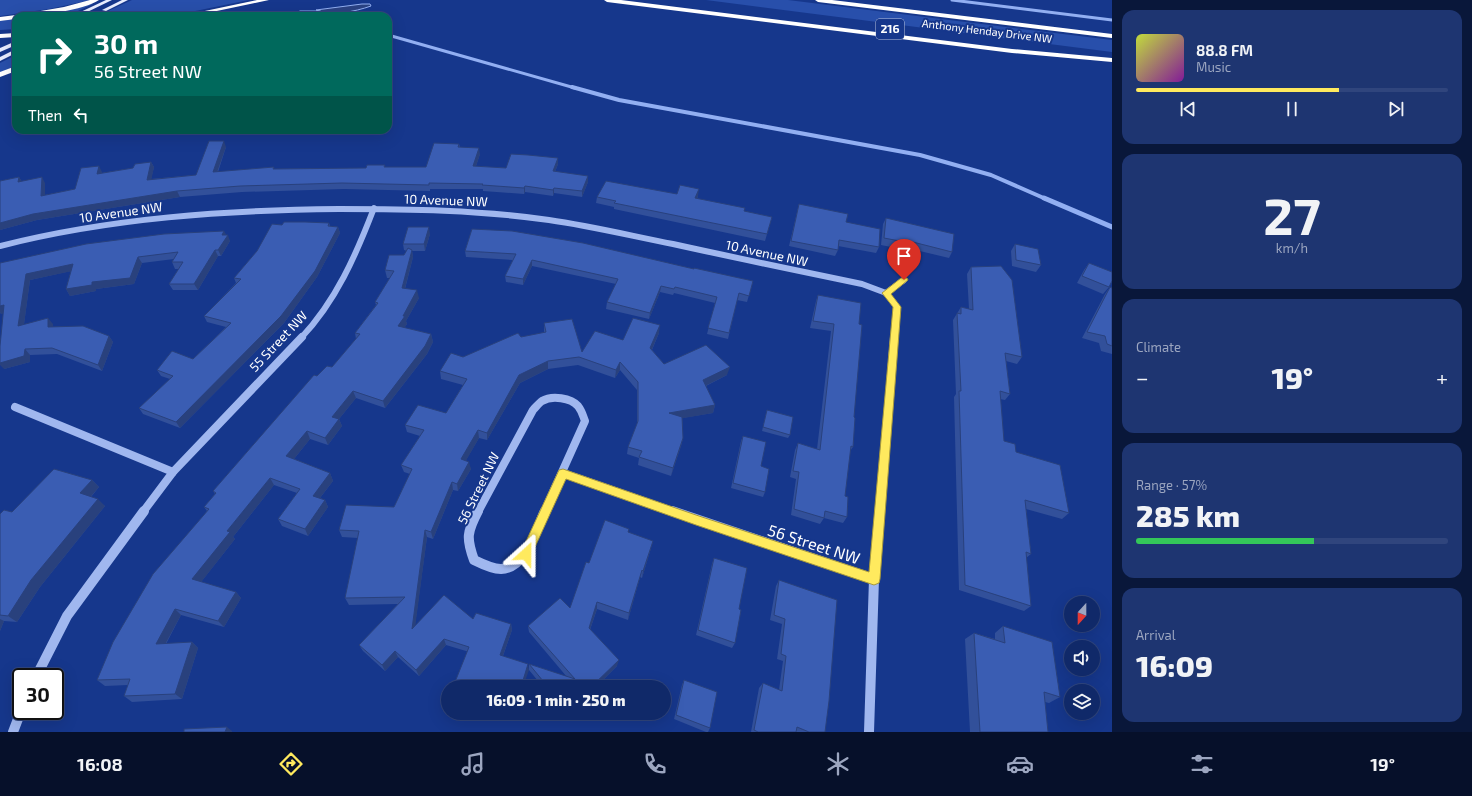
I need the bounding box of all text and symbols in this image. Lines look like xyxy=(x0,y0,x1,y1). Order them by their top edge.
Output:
street label: Anthony Henday Drive NW xyxy=(921,16,1054,45)
road number: 216 xyxy=(876,19,904,39)
text: 30 m xyxy=(94,26,158,60)
icon: right xyxy=(28,28,80,80)
text: 88.8 FM xyxy=(1196,41,1253,59)
text: Music xyxy=(1196,59,1231,75)
text: 56 Street NW xyxy=(94,60,202,82)
icon: previous xyxy=(1177,98,1199,120)
icon: pause xyxy=(1281,98,1303,120)
icon: next xyxy=(1385,98,1407,120)
icon: left xyxy=(70,104,92,126)
text: Then xyxy=(28,106,62,124)
text: 27 xyxy=(1263,183,1321,245)
street label: 10 Avenue NW xyxy=(404,191,488,209)
street label: 10 Avenue NW xyxy=(79,198,163,226)
street label: 10 Avenue NW xyxy=(724,236,810,270)
pin xyxy=(887,239,921,280)
text: km/h xyxy=(1276,240,1308,256)
icon: arrive xyxy=(893,245,915,267)
street label: 55 Street NW xyxy=(246,307,310,375)
text: Climate xyxy=(1136,339,1181,355)
text: 19° xyxy=(1272,359,1313,395)
text: − xyxy=(1136,364,1149,390)
text: + xyxy=(1436,364,1448,390)
street label: 56 Street NW xyxy=(454,450,502,526)
text: Range · 57% xyxy=(1136,477,1207,493)
text: 285 km xyxy=(1136,497,1240,533)
street label: 56 Street NW xyxy=(766,520,863,567)
position arrow xyxy=(505,533,547,575)
north arrow xyxy=(1064,596,1100,632)
map controls xyxy=(1064,596,1100,720)
text: Arrival xyxy=(1136,627,1176,643)
button: sound xyxy=(1064,640,1100,676)
text: 16:09 xyxy=(1136,647,1213,683)
speed limit sign: 30 xyxy=(12,668,64,720)
button: layers xyxy=(1064,684,1100,720)
text: 16:09 · 1 min · 250 m xyxy=(486,691,626,709)
icon: directions xyxy=(277,750,305,778)
icon: music xyxy=(459,750,487,778)
icon: phone xyxy=(641,750,669,778)
icon: climate xyxy=(824,750,852,778)
icon: car xyxy=(1006,750,1034,778)
icon: filters xyxy=(1188,750,1216,778)
text: 16:08 xyxy=(77,753,123,775)
text: 19° xyxy=(1370,753,1395,775)

